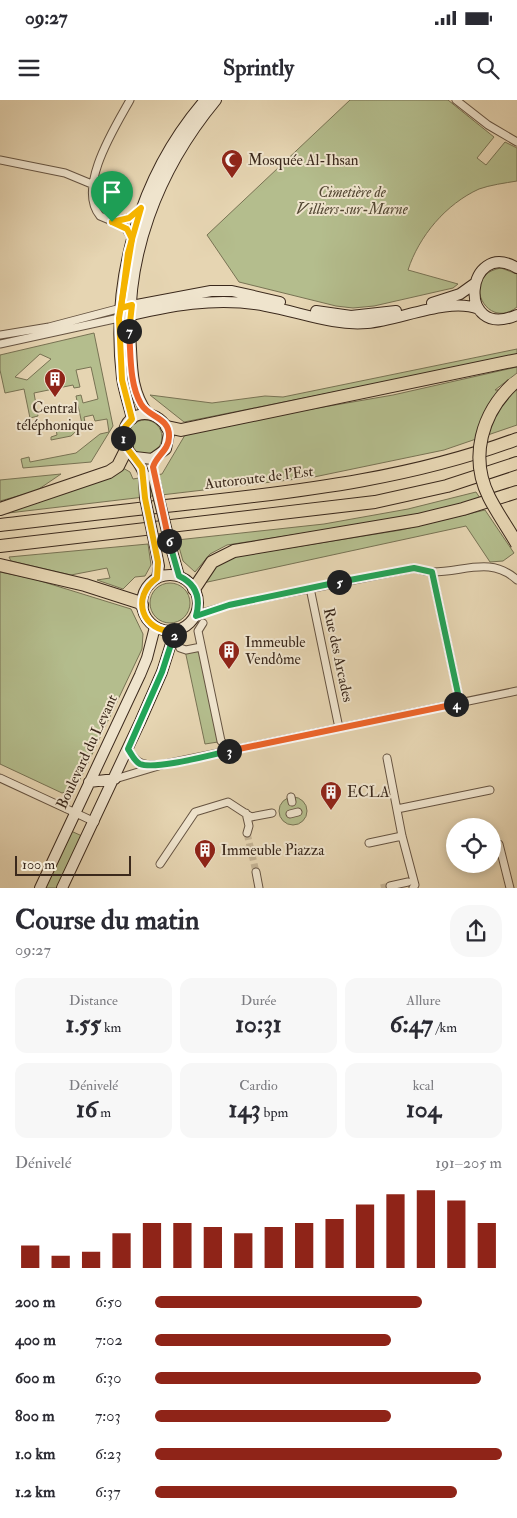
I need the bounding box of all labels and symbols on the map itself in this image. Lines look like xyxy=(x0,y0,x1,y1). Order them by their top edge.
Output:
mosque icon: Mosquée Al-Ihsan xyxy=(220,148,244,179)
place label: Mosquée Al-Ihsan xyxy=(248,151,359,170)
pin xyxy=(91,171,133,222)
park label: Cimetière de Villiers-sur-Marne xyxy=(296,183,409,219)
pin: 7 xyxy=(116,318,142,344)
building icon: Central téléphonique xyxy=(43,367,67,398)
place label: Central téléphonique xyxy=(16,399,94,436)
pin: 1 xyxy=(110,426,136,450)
street label: Autoroute de l’Est xyxy=(203,462,314,494)
pin: 6 xyxy=(156,528,182,554)
pin: 5 xyxy=(326,570,352,594)
street label: Rue des Arcades xyxy=(319,606,357,704)
pin: 2 xyxy=(162,622,186,648)
place label: Immeuble Vendôme xyxy=(245,633,306,669)
building icon: Immeuble Vendôme xyxy=(217,639,241,670)
street label: Boulevard du Levant xyxy=(52,692,122,812)
pin: 4 xyxy=(444,692,468,716)
pin: 3 xyxy=(216,738,242,764)
building icon: ECLA xyxy=(319,780,343,811)
place label: ECLA xyxy=(347,783,390,802)
building icon: Immeuble Piazza xyxy=(193,838,217,869)
place label: Immeuble Piazza xyxy=(221,841,325,860)
scale bar xyxy=(15,853,131,876)

